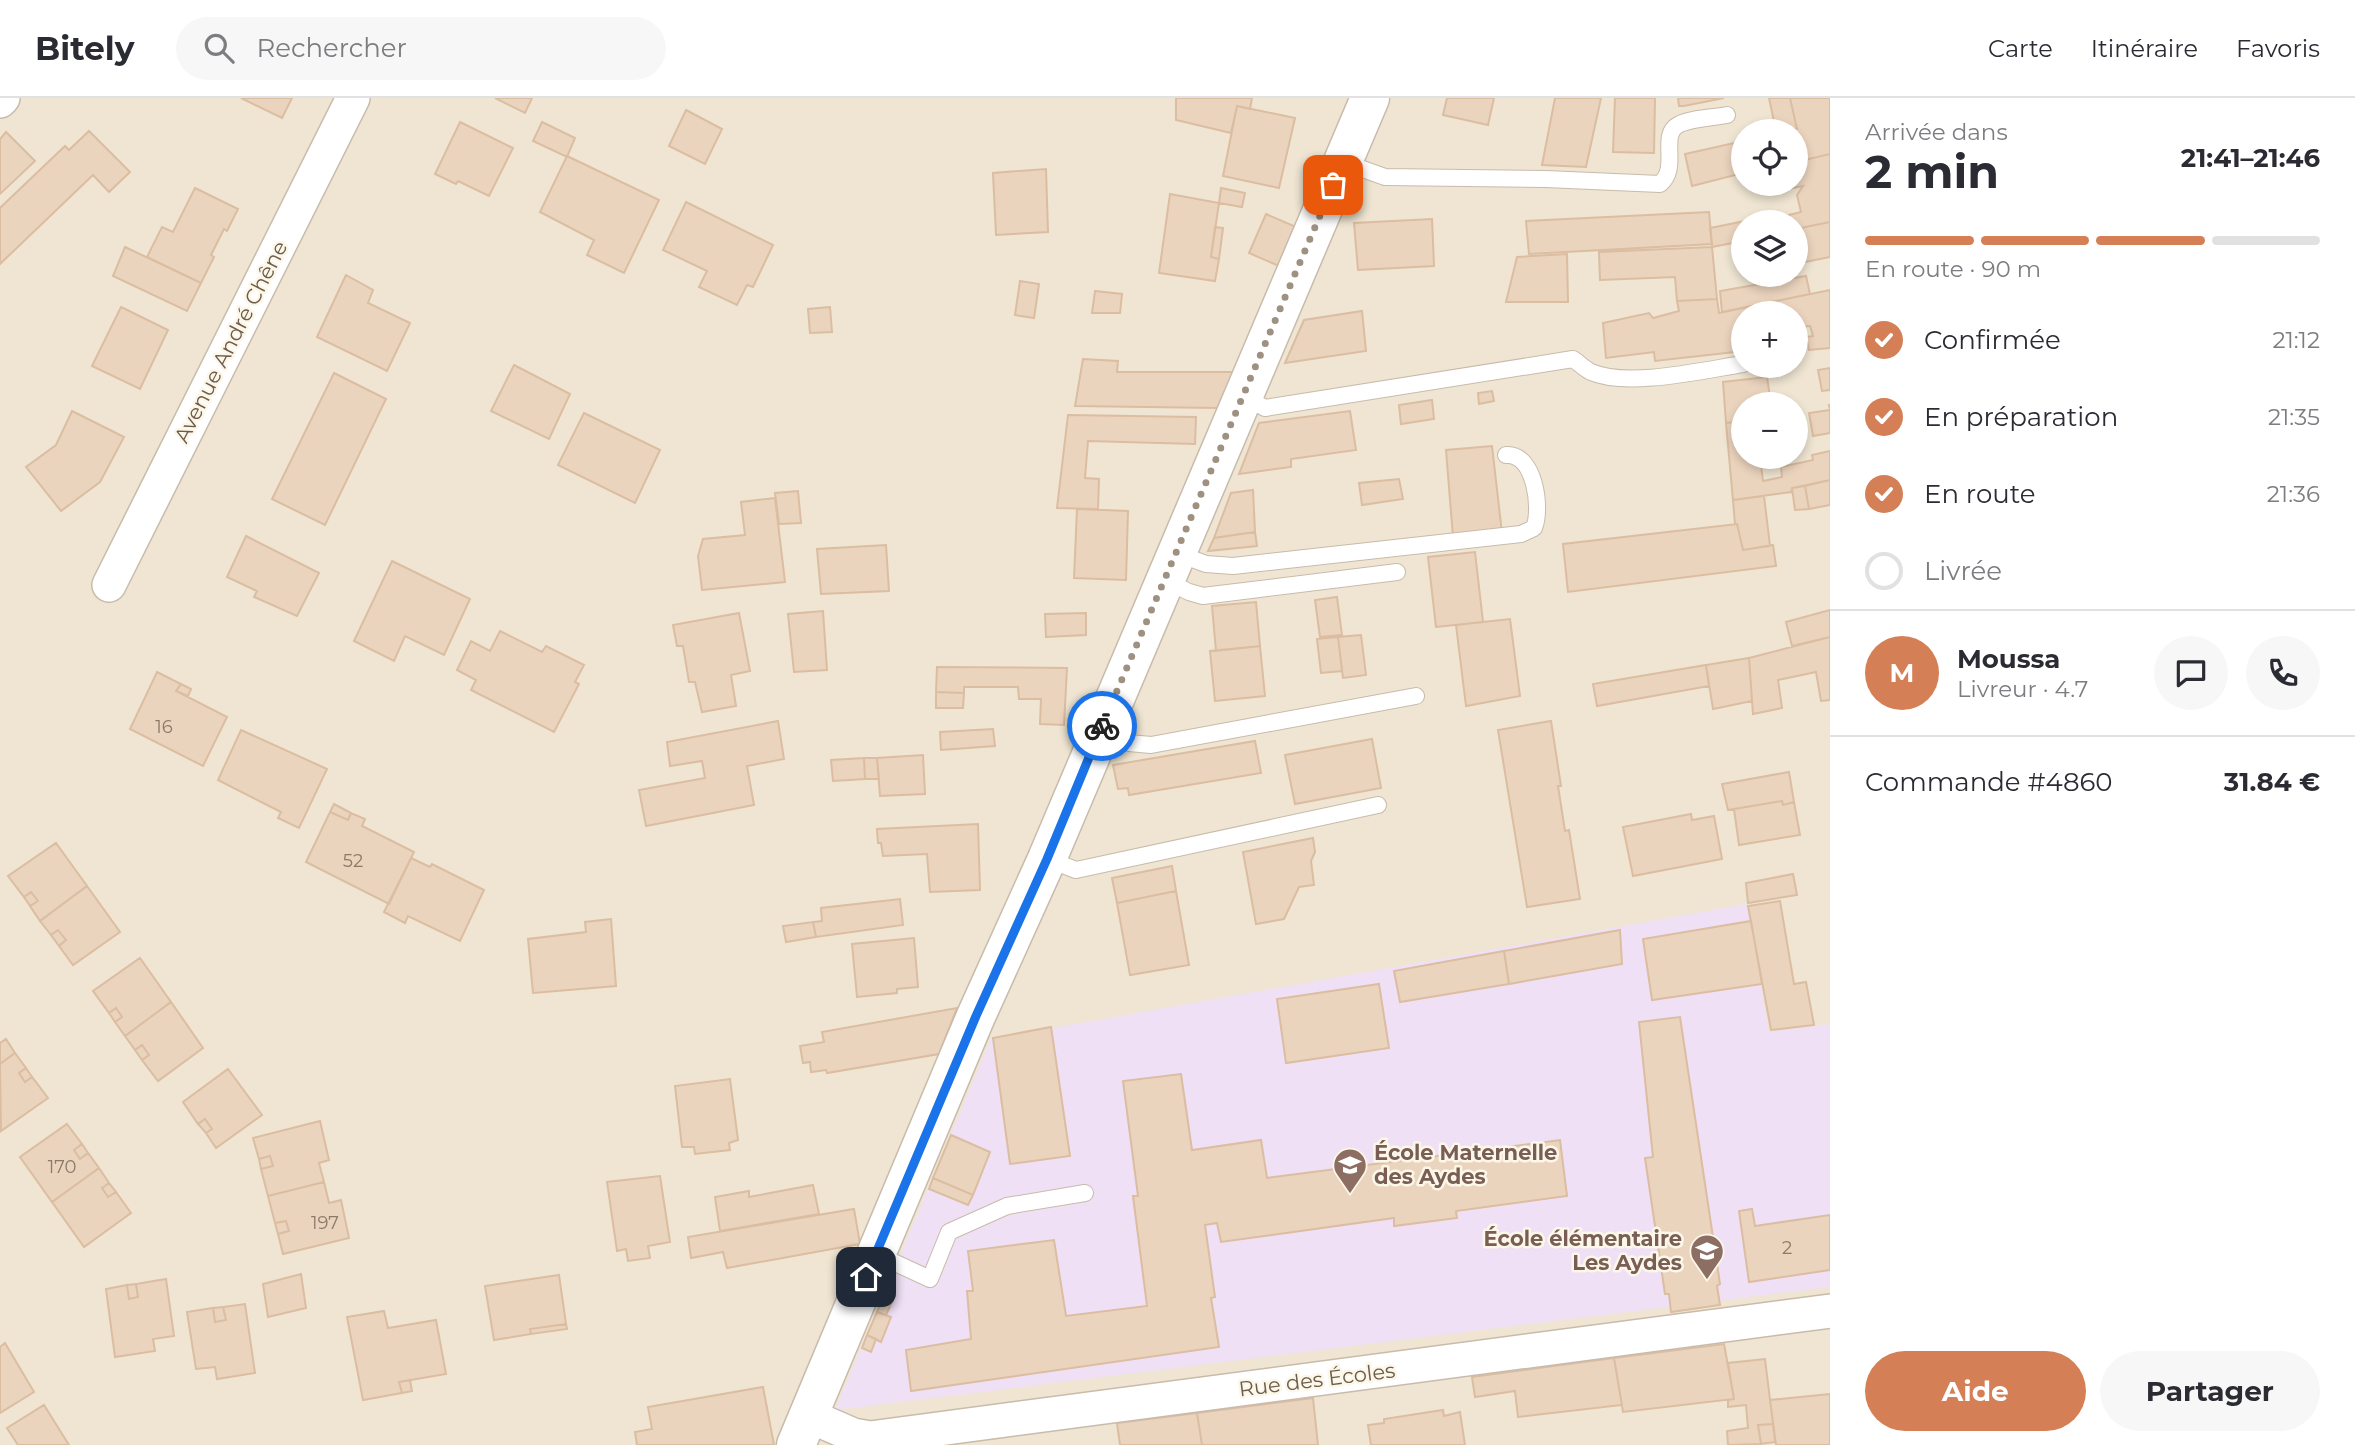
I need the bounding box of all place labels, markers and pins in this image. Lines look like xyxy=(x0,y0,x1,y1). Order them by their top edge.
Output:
pin xyxy=(1303,155,1363,215)
place label: École Maternelle des Aydes xyxy=(1374,1140,1557,1189)
school or university icon: École Maternelle des Aydes xyxy=(1331,1146,1369,1195)
place label: École élémentaire Les Aydes xyxy=(1484,1226,1682,1275)
school or university icon: École élémentaire Les Aydes xyxy=(1688,1232,1726,1281)
pin xyxy=(836,1247,896,1307)

